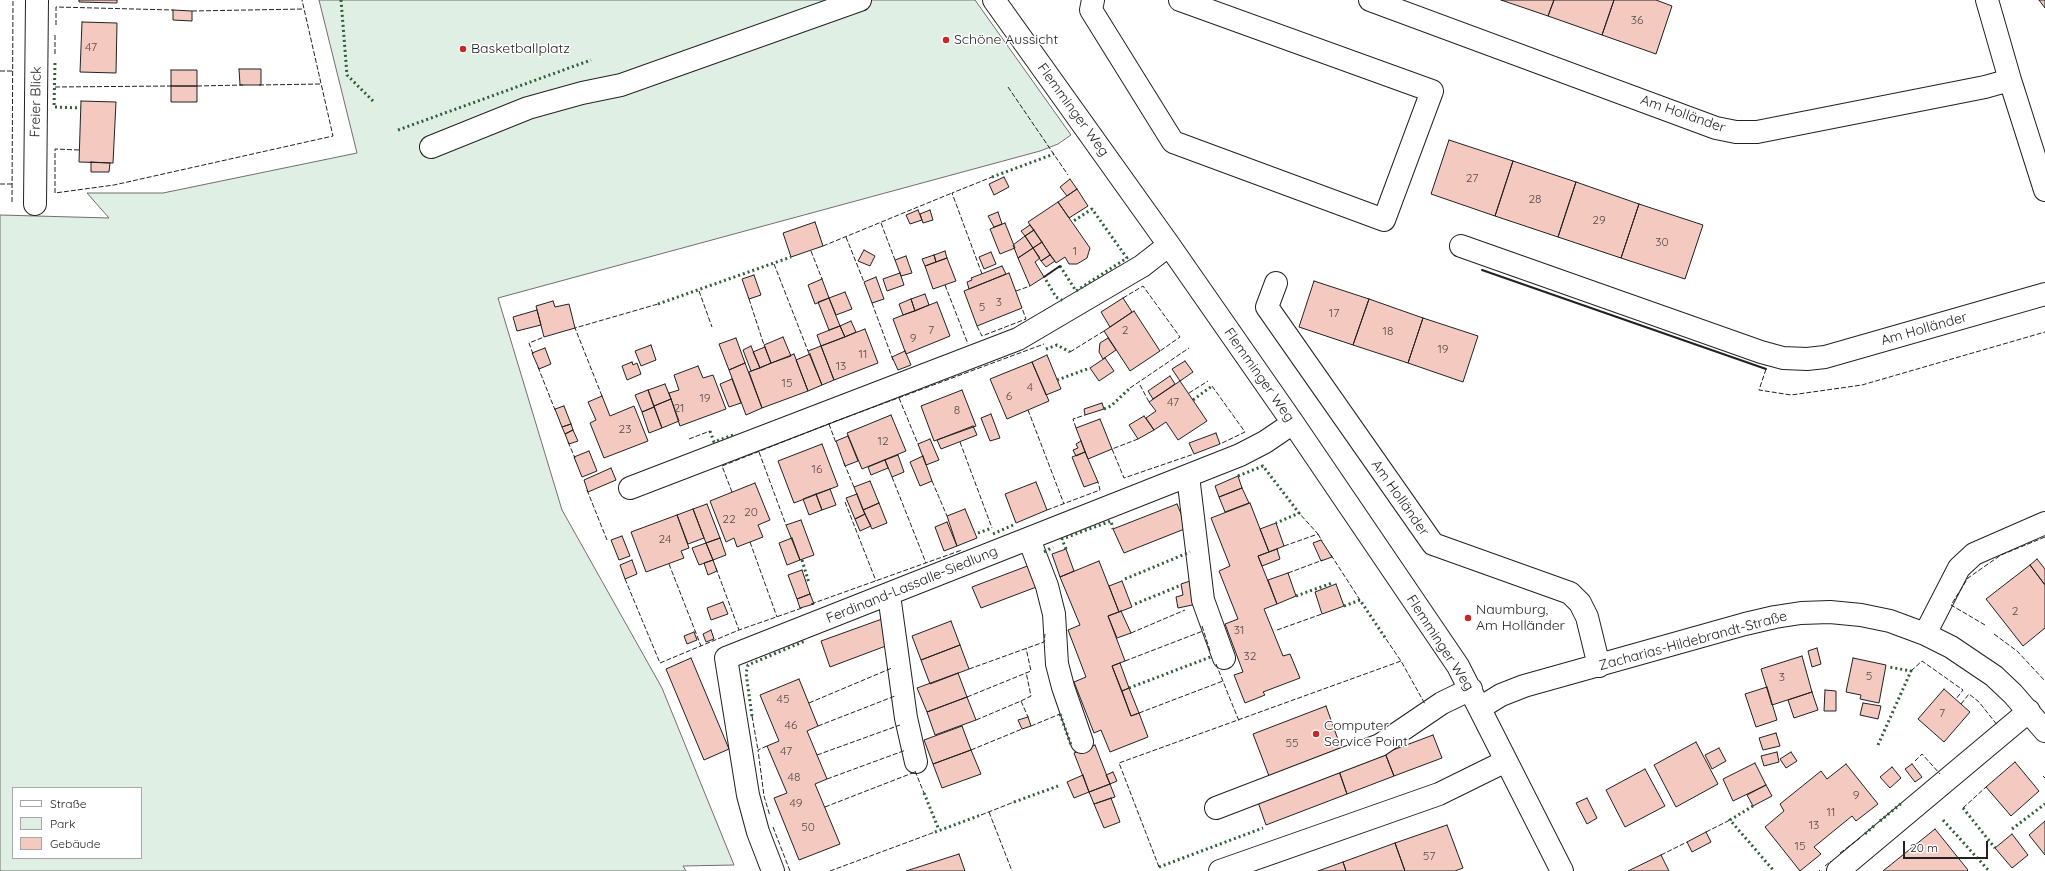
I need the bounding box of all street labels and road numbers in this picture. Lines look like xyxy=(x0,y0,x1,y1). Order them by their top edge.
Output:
street label: Flemminger Weg xyxy=(1034,60,1112,160)
street label: Freier Blick xyxy=(27,66,45,138)
street label: Am Holländer xyxy=(1638,92,1728,136)
street label: Am Holländer xyxy=(1879,309,1969,349)
street label: Flemminger Weg xyxy=(1220,325,1298,425)
street label: Am Holländer xyxy=(1368,457,1432,539)
street label: Ferdinand-Lassalle-Siedlung xyxy=(824,543,1000,627)
street label: Flemminger Weg xyxy=(1403,592,1477,694)
street label: Zacharias-Hildebrandt-Straße xyxy=(1597,608,1789,674)

